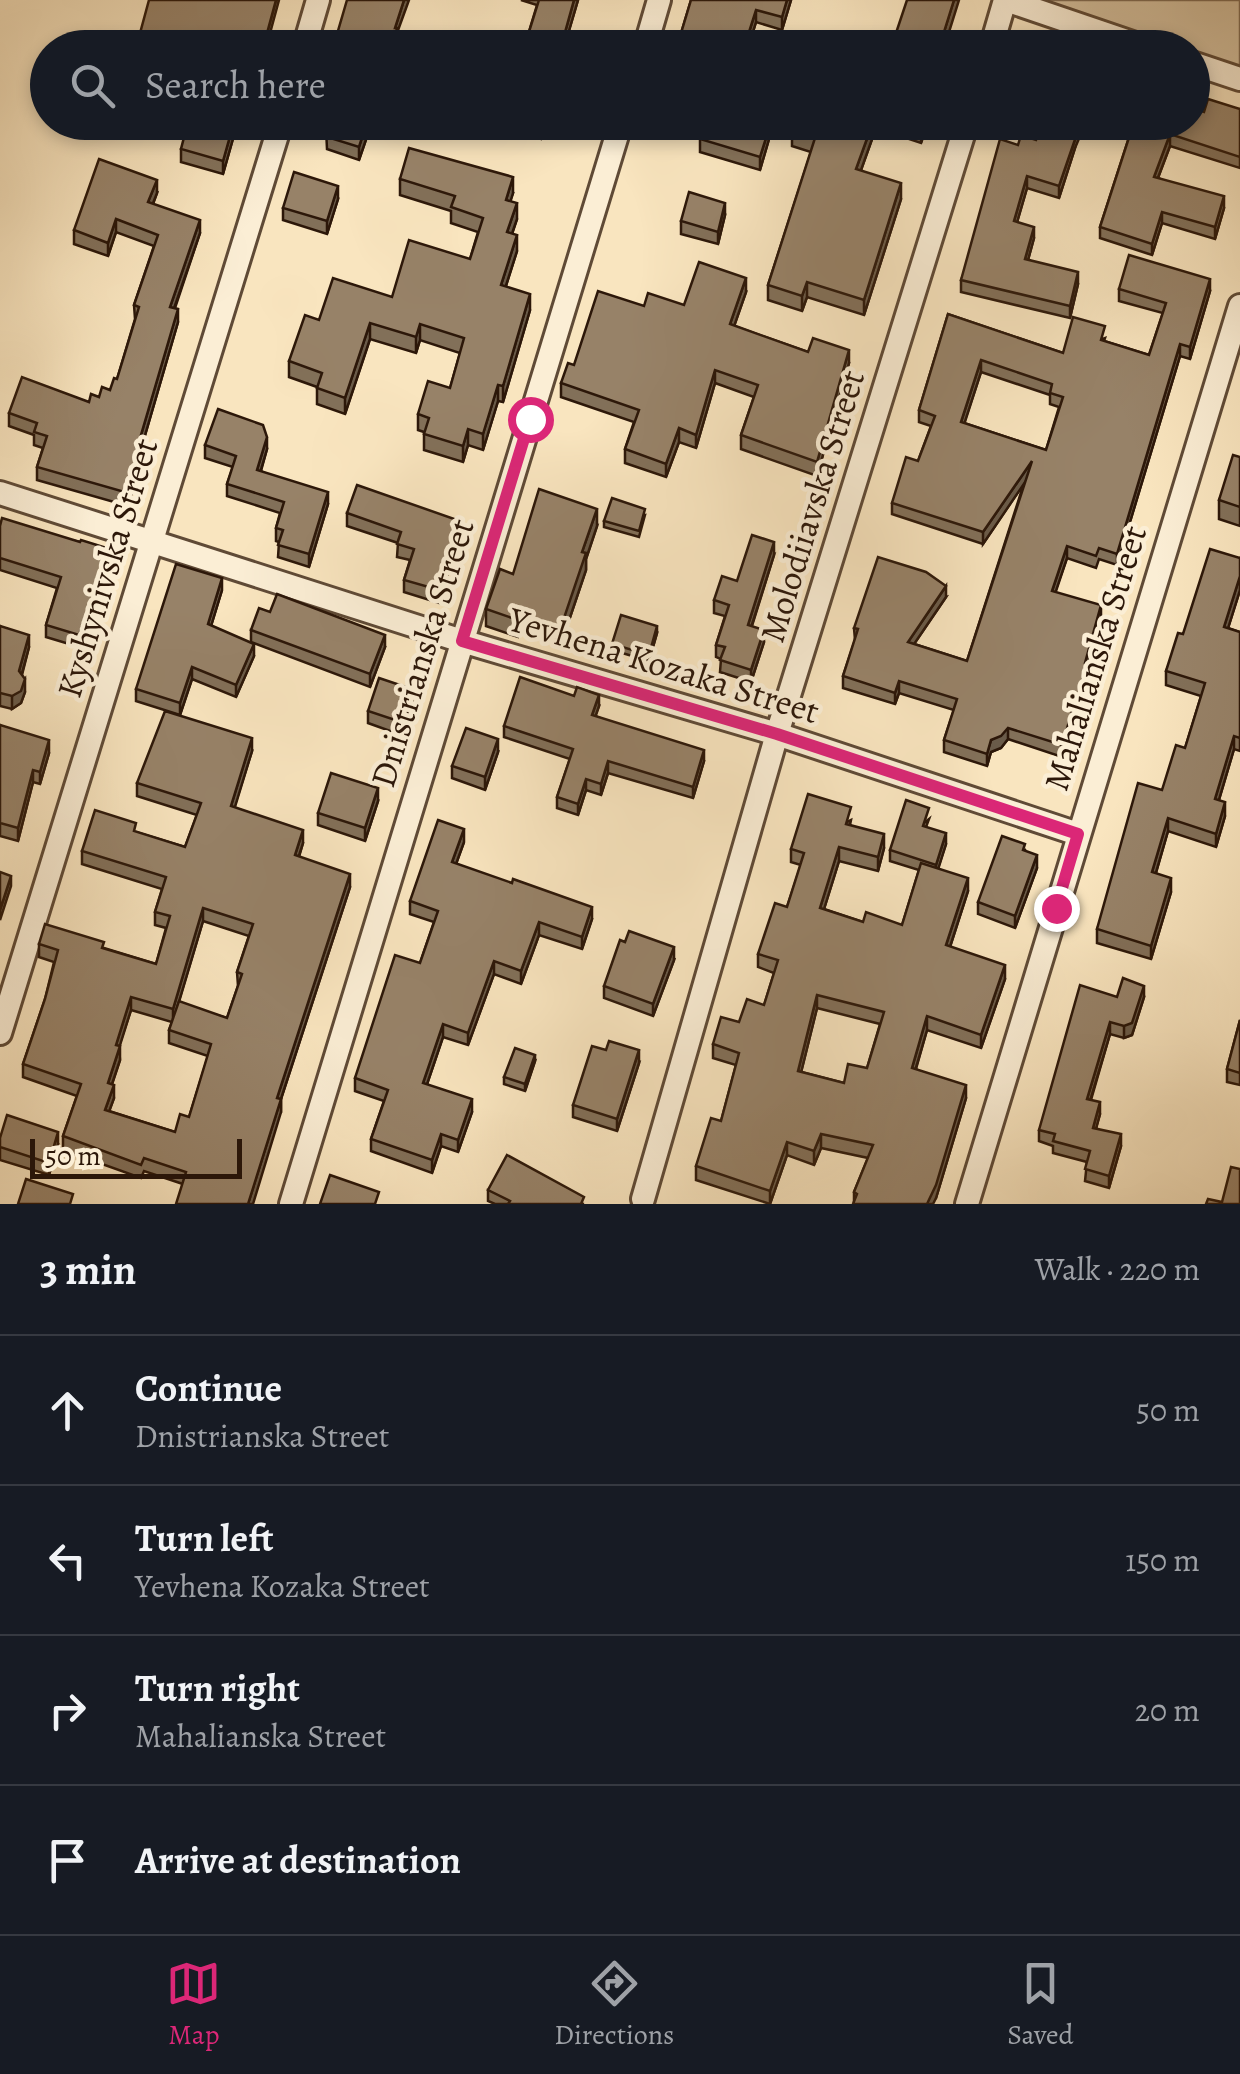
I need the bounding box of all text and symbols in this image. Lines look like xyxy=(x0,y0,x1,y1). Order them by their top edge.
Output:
search box xyxy=(30,30,1210,140)
icon: search xyxy=(65,58,120,113)
text: Search here xyxy=(145,59,326,111)
street label: Molodiiavska Street xyxy=(748,364,876,648)
route start xyxy=(508,397,554,443)
street label: Kyshynivska Street xyxy=(45,432,169,704)
street label: Dnistrianska Street xyxy=(358,513,486,793)
street label: Mahalianska Street xyxy=(1032,520,1158,796)
street label: Yevhena Kozaka Street xyxy=(502,595,825,735)
route end xyxy=(1034,886,1080,932)
scale bar xyxy=(30,1134,242,1178)
text: 50 m xyxy=(45,1137,101,1175)
text: 3 min xyxy=(40,1241,136,1298)
text: Walk · 220 m xyxy=(1035,1247,1200,1291)
text: Continue xyxy=(135,1362,282,1414)
icon: ahead xyxy=(40,1383,95,1438)
text: 50 m xyxy=(1136,1388,1200,1432)
text: Dnistrianska Street xyxy=(135,1414,389,1458)
text: Turn left xyxy=(135,1512,274,1564)
icon: left xyxy=(40,1533,95,1588)
text: 150 m xyxy=(1125,1538,1200,1582)
text: Yevhena Kozaka Street xyxy=(135,1564,430,1608)
text: Turn right xyxy=(135,1662,300,1714)
icon: right xyxy=(40,1683,95,1738)
text: 20 m xyxy=(1135,1688,1200,1732)
text: Mahalianska Street xyxy=(135,1714,386,1758)
icon: arrive xyxy=(40,1833,95,1888)
text: Arrive at destination xyxy=(135,1834,461,1886)
tab: Map xyxy=(166,1956,221,2054)
tab: Directions xyxy=(554,1956,674,2054)
tab: Saved xyxy=(1007,1956,1074,2054)

